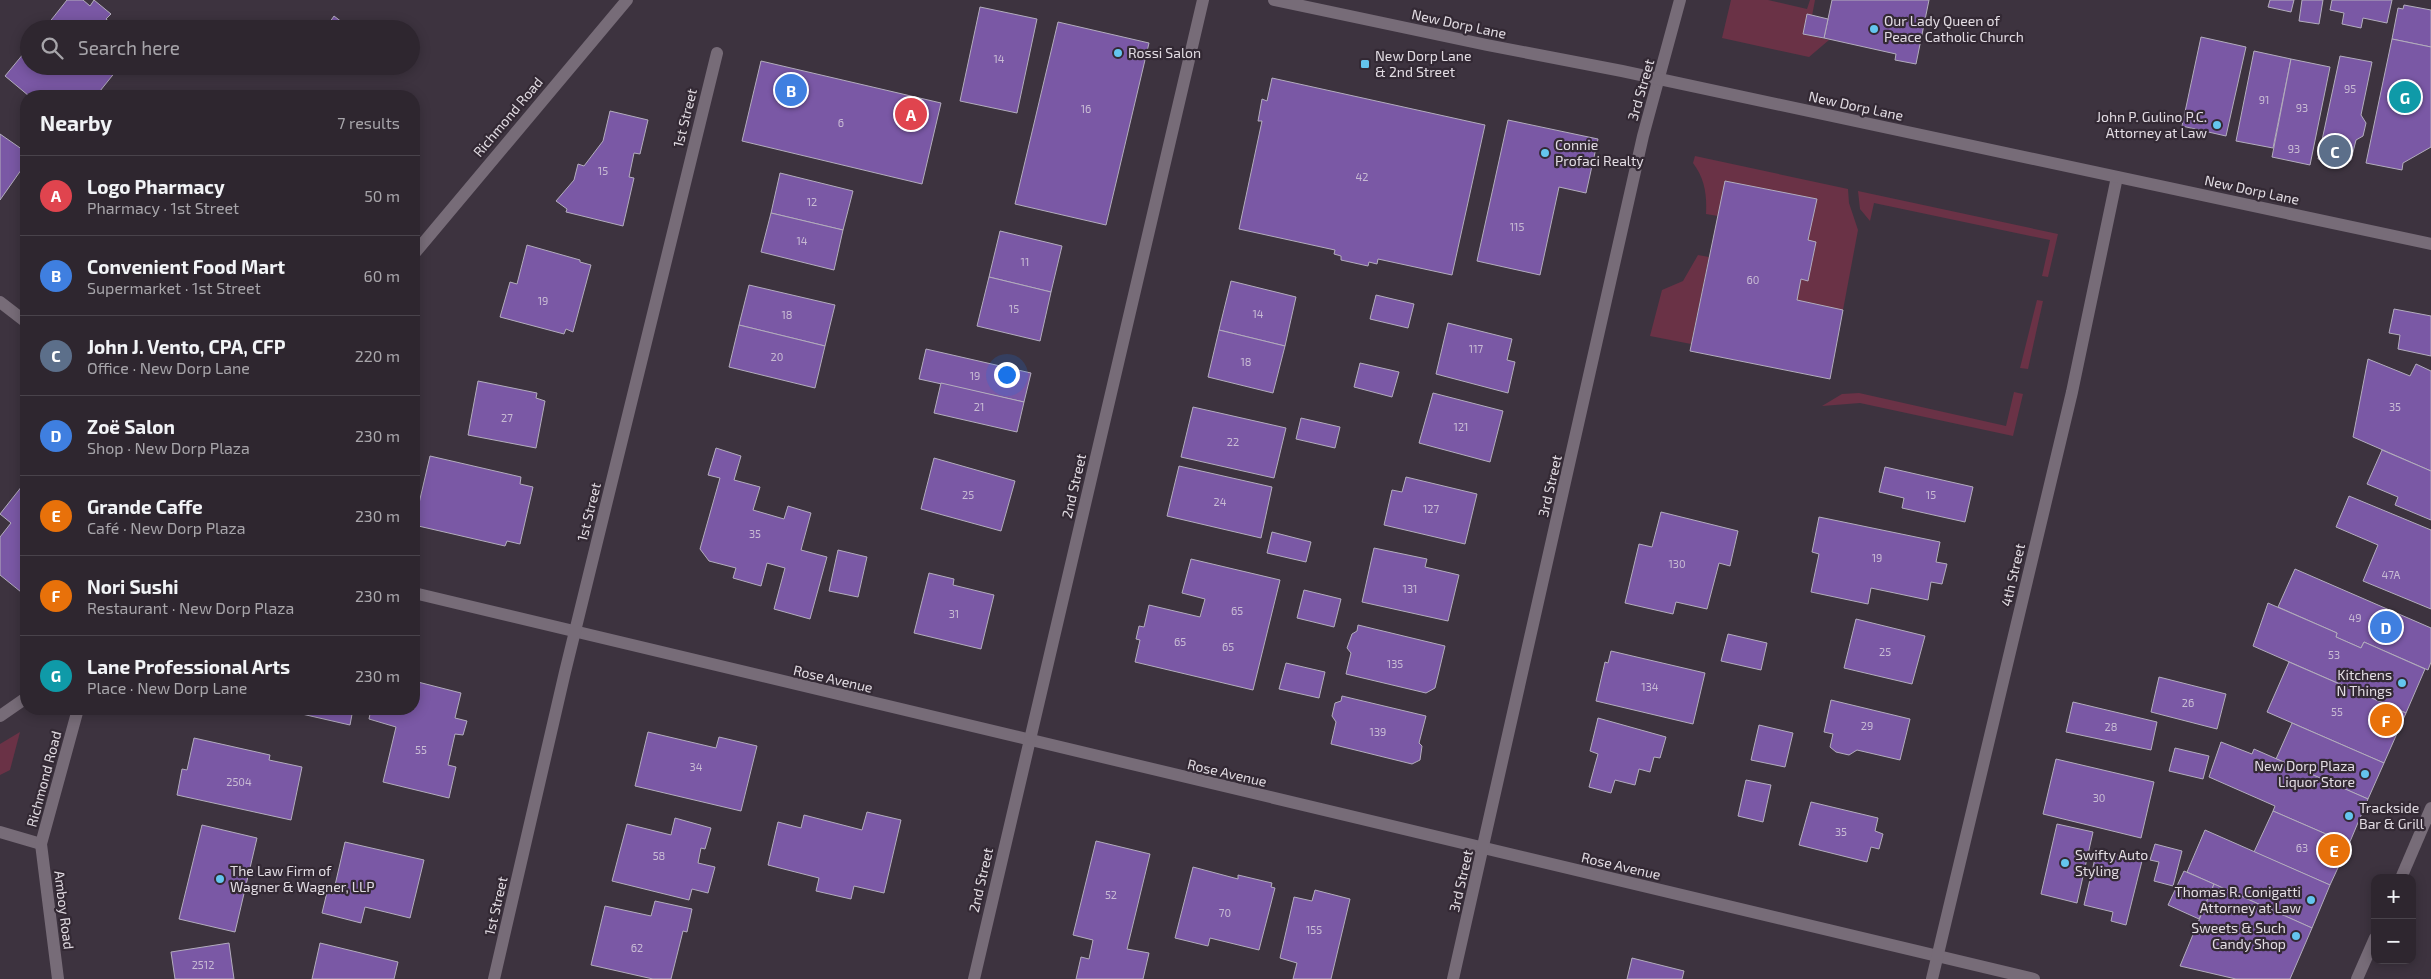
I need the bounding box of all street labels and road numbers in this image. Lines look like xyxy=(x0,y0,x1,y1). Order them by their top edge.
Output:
street label: New Dorp Lane xyxy=(1410,5,1508,42)
street label: 3rd Street xyxy=(1624,57,1657,123)
street label: Richmond Road xyxy=(469,73,546,160)
street label: 1st Street xyxy=(669,87,700,149)
street label: New Dorp Lane xyxy=(1807,87,1905,124)
street label: New Dorp Lane xyxy=(2203,171,2301,208)
street label: 2nd Street xyxy=(1058,452,1089,520)
street label: 3rd Street xyxy=(1534,453,1565,519)
street label: 1st Street xyxy=(573,481,604,543)
street label: 4th Street xyxy=(1997,542,2028,608)
street label: Rose Avenue xyxy=(792,661,874,696)
street label: Richmond Road xyxy=(23,729,65,829)
street label: Rose Avenue xyxy=(1186,755,1268,790)
street label: 2nd Street xyxy=(965,846,996,914)
street label: 3rd Street xyxy=(1445,848,1476,914)
street label: Rose Avenue xyxy=(1580,848,1662,883)
street label: Amboy Road xyxy=(51,870,78,950)
street label: 1st Street xyxy=(480,875,511,937)

